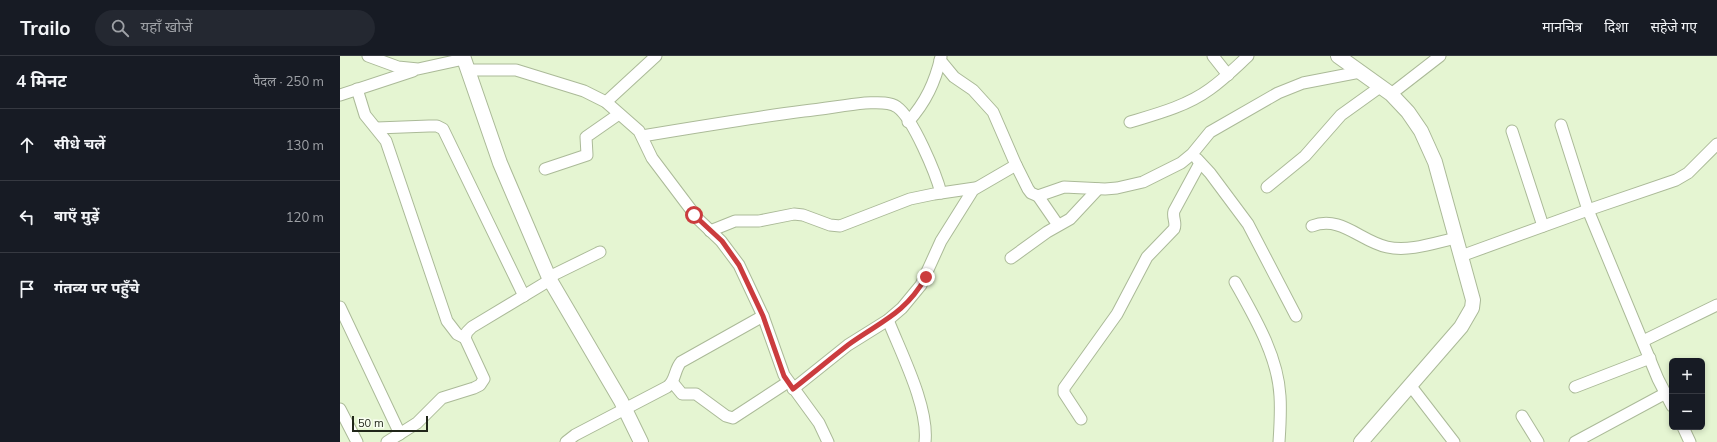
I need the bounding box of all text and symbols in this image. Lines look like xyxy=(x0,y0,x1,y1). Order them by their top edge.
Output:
search box xyxy=(95,10,375,46)
text: Trailo xyxy=(20,16,71,40)
icon: search xyxy=(109,17,131,39)
text: यहाँ खोजें xyxy=(141,17,192,36)
text: मानचित्र xyxy=(1542,18,1582,36)
text: दिशा xyxy=(1604,18,1628,36)
text: सहेजे गए xyxy=(1650,18,1697,36)
text: 4 मिनट xyxy=(16,70,67,91)
text: पैदल · 250 m xyxy=(253,73,324,89)
icon: ahead xyxy=(16,134,38,156)
text: सीधे चलें xyxy=(54,134,105,153)
text: 130 m xyxy=(286,137,324,153)
icon: left xyxy=(16,206,38,228)
text: बाएँ मुड़ें xyxy=(54,206,99,225)
route start xyxy=(685,206,703,224)
text: 120 m xyxy=(286,209,324,225)
route end xyxy=(917,268,935,286)
icon: arrive xyxy=(16,278,38,300)
text: गंतव्य पर पहुँचे xyxy=(54,278,139,297)
map controls xyxy=(1669,358,1705,430)
button: + xyxy=(1669,358,1705,394)
button: − xyxy=(1669,394,1705,430)
scale bar xyxy=(352,414,428,433)
text: 50 m xyxy=(358,416,384,430)

